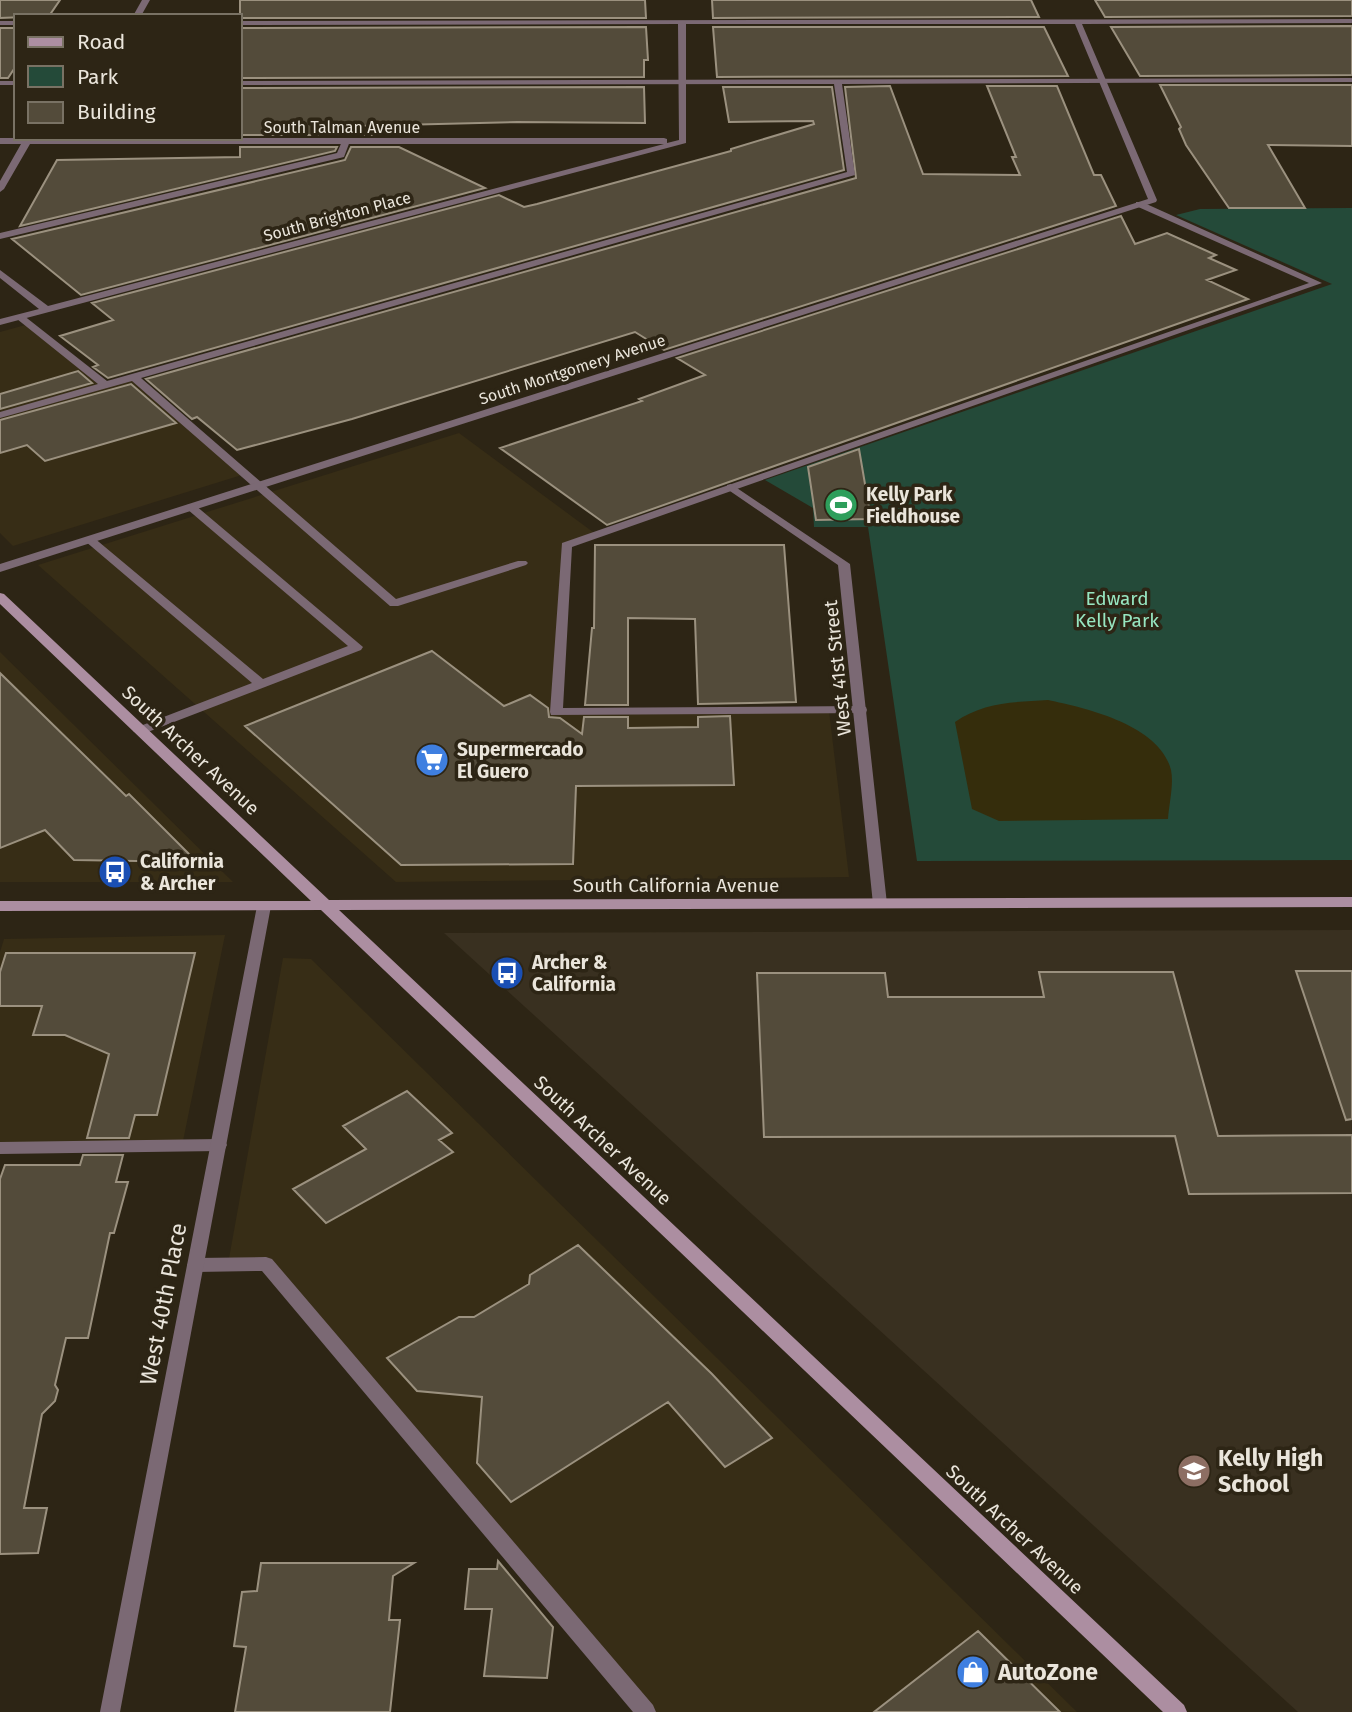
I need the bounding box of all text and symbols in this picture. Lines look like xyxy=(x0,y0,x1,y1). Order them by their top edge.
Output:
legend xyxy=(14,14,242,140)
text: Road xyxy=(77,29,125,55)
text: Park xyxy=(77,64,119,90)
text: Building xyxy=(77,99,156,125)
street label: South Talman Avenue xyxy=(264,118,420,137)
street label: South Brighton Place xyxy=(261,188,413,245)
street label: South Montgomery Avenue xyxy=(477,330,668,409)
place label: Kelly Park Fieldhouse xyxy=(866,483,960,528)
sports icon: Kelly Park Fieldhouse xyxy=(822,486,860,524)
park label: Edward Kelly Park xyxy=(1075,587,1159,632)
street label: West 41st Street xyxy=(819,599,856,737)
street label: South Archer Avenue xyxy=(117,681,264,820)
place label: Supermercado El Guero xyxy=(457,738,584,783)
supermarket icon: Supermercado El Guero xyxy=(413,741,451,779)
place label: California & Archer xyxy=(140,850,224,895)
bus stop icon: California & Archer xyxy=(96,853,134,891)
street label: South California Avenue xyxy=(573,874,779,897)
place label: Archer & California xyxy=(531,951,616,996)
bus stop icon: Archer & California xyxy=(488,954,526,992)
street label: South Archer Avenue xyxy=(529,1071,676,1210)
street label: West 40th Place xyxy=(134,1220,192,1388)
place label: Kelly High School xyxy=(1218,1444,1323,1498)
school or university icon: Kelly High School xyxy=(1175,1452,1213,1490)
street label: South Archer Avenue xyxy=(941,1460,1088,1599)
shop icon: AutoZone xyxy=(954,1653,992,1691)
place label: AutoZone xyxy=(997,1658,1098,1686)

